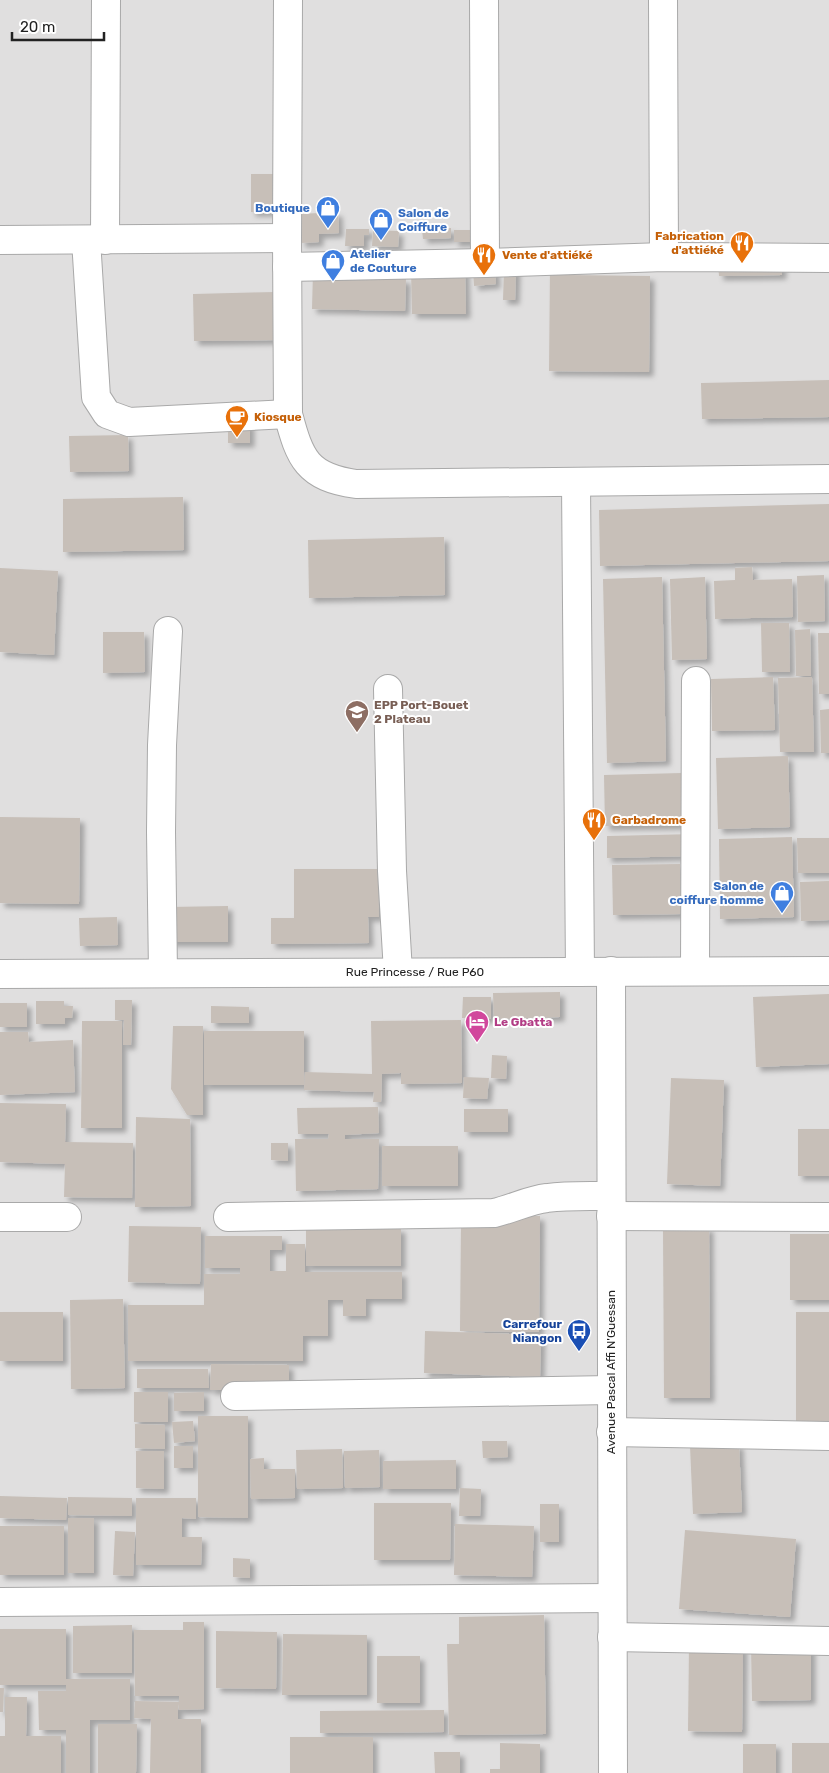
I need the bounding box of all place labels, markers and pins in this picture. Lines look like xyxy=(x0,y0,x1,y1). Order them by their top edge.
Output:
shop icon: Boutique xyxy=(315,195,341,229)
place label: Boutique xyxy=(255,201,310,215)
place label: Salon de Coiffure xyxy=(398,206,449,234)
shop icon: Salon de Coiffure xyxy=(368,207,394,241)
place label: Fabrication d'attiéké xyxy=(655,229,724,257)
restaurant icon: Fabrication d'attiéké xyxy=(729,230,755,264)
restaurant icon: Vente d'attiéké xyxy=(471,242,497,276)
place label: Atelier de Couture xyxy=(350,247,417,275)
shop icon: Atelier de Couture xyxy=(320,248,346,282)
place label: Vente d'attiéké xyxy=(502,248,593,262)
cafe icon: Kiosque xyxy=(224,404,250,438)
place label: Kiosque xyxy=(254,410,302,424)
place label: EPP Port-Bouet 2 Plateau xyxy=(374,698,469,726)
school or university icon: EPP Port-Bouet 2 Plateau xyxy=(344,699,370,733)
restaurant icon: Garbadrome xyxy=(581,807,607,841)
place label: Garbadrome xyxy=(612,813,686,827)
place label: Salon de coiffure homme xyxy=(669,879,764,907)
shop icon: Salon de coiffure homme xyxy=(769,880,795,914)
hotel icon: Le Gbatta xyxy=(464,1009,490,1043)
place label: Le Gbatta xyxy=(494,1015,552,1029)
place label: Carrefour Niangon xyxy=(503,1317,563,1345)
bus stop icon: Carrefour Niangon xyxy=(566,1318,592,1352)

